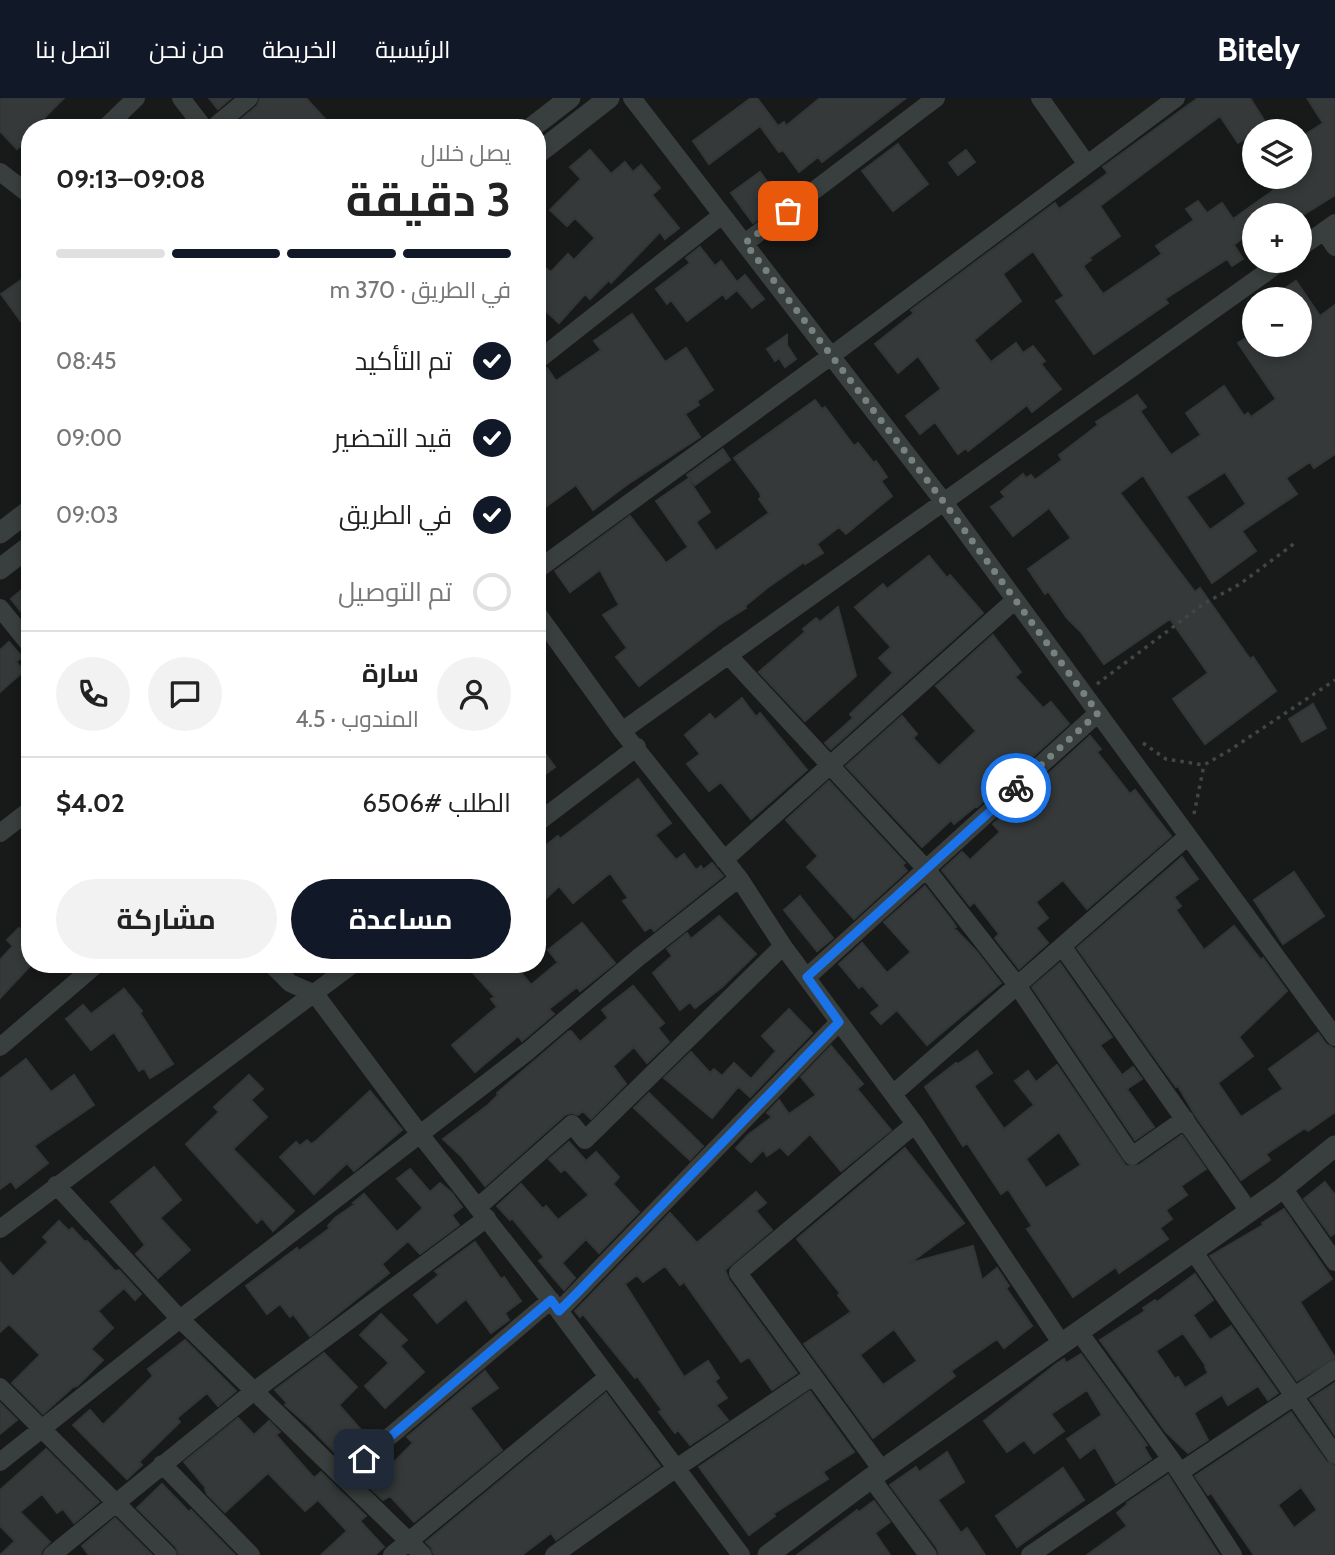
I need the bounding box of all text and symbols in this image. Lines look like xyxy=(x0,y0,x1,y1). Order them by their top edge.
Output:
text: Bitely xyxy=(1217,29,1300,69)
text: اتصل بنا xyxy=(35,35,111,64)
text: من نحن xyxy=(149,35,224,64)
text: الخريطة xyxy=(262,35,337,64)
text: الرئيسية xyxy=(375,35,451,64)
map controls xyxy=(1242,119,1312,357)
button: layers xyxy=(1242,119,1312,189)
text: يصل خلال xyxy=(420,139,511,167)
text: 09:08–09:13 xyxy=(56,163,206,195)
text: 3 دقيقة xyxy=(346,172,511,228)
pin xyxy=(758,181,818,241)
icon: bag xyxy=(769,192,807,230)
button: + xyxy=(1242,203,1312,273)
text: في الطريق · 370 m xyxy=(330,276,511,304)
button: − xyxy=(1242,287,1312,357)
icon: check xyxy=(473,342,511,380)
text: تم التأكيد xyxy=(355,345,452,377)
text: 08:45 xyxy=(56,347,117,375)
icon: check xyxy=(473,419,511,457)
text: قيد التحضير xyxy=(334,422,452,454)
text: 09:00 xyxy=(56,424,122,452)
icon: check xyxy=(473,496,511,534)
text: في الطريق xyxy=(339,499,452,531)
text: 09:03 xyxy=(56,501,118,529)
text: تم التوصيل xyxy=(338,576,452,608)
button: phone xyxy=(56,657,130,731)
button: chat xyxy=(148,657,222,731)
text: سارة xyxy=(362,657,419,689)
button: person xyxy=(437,657,511,731)
text: المندوب · 4.5 xyxy=(295,705,419,733)
courier xyxy=(981,753,1051,823)
icon: bike xyxy=(997,769,1035,807)
text: $4.02 xyxy=(56,787,125,819)
text: الطلب #6506 xyxy=(362,787,511,819)
button: مشاركة xyxy=(56,879,277,959)
button: مساعدة xyxy=(291,879,511,959)
pin xyxy=(334,1429,394,1489)
icon: home xyxy=(345,1440,383,1478)

